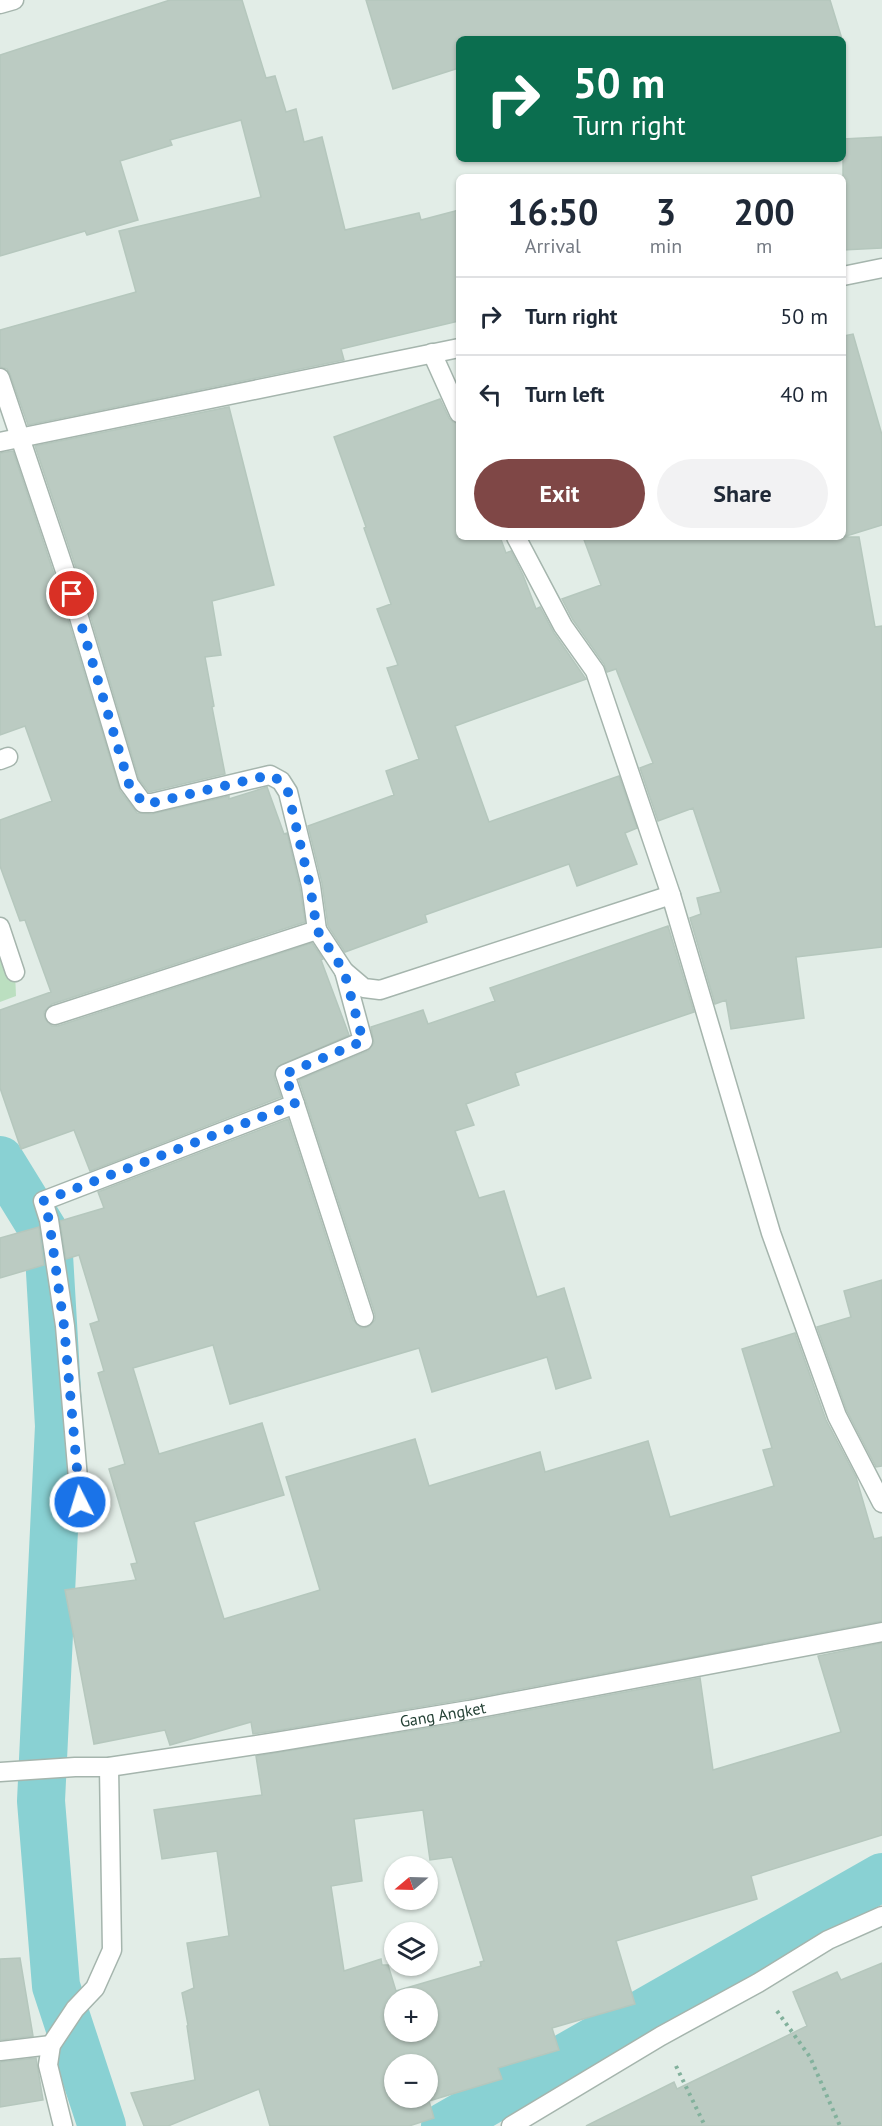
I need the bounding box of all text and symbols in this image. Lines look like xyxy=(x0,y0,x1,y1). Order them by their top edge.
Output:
text: 50 m xyxy=(573,55,665,110)
icon: right xyxy=(474,60,552,138)
text: Turn right xyxy=(573,108,686,142)
text: 16:50 xyxy=(507,188,599,235)
text: 3 xyxy=(656,188,676,235)
text: 200 xyxy=(734,188,795,235)
text: Arrival xyxy=(525,233,581,259)
text: min xyxy=(650,233,682,259)
text: m xyxy=(756,233,772,259)
icon: right xyxy=(474,300,507,333)
text: Turn right xyxy=(525,302,617,330)
text: 50 m xyxy=(780,302,828,330)
icon: left xyxy=(474,378,507,411)
text: Turn left xyxy=(525,380,605,408)
text: 40 m xyxy=(780,380,828,408)
button: Exit xyxy=(474,459,645,528)
button: Share xyxy=(657,459,828,528)
pin xyxy=(46,568,97,619)
icon: arrive xyxy=(55,577,88,610)
position arrow xyxy=(48,1470,112,1534)
street label: Gang Angket xyxy=(398,1697,488,1731)
north arrow xyxy=(384,1856,438,1910)
map controls xyxy=(384,1856,438,2108)
button: layers xyxy=(384,1922,438,1976)
button: + xyxy=(384,1988,438,2042)
button: − xyxy=(384,2054,438,2108)

